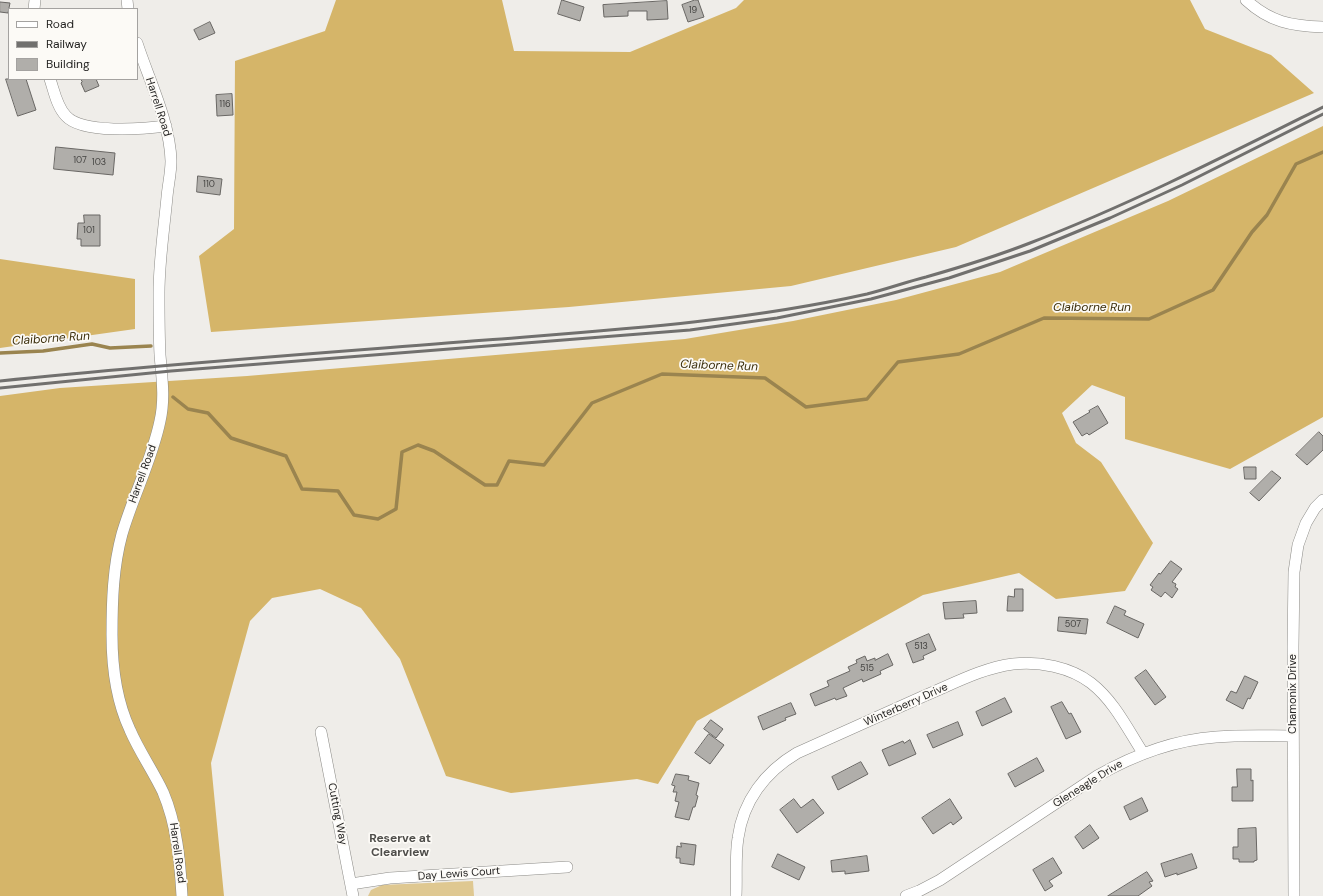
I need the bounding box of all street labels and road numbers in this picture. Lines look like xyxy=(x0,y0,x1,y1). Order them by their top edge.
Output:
street label: Harrell Road xyxy=(142,76,174,138)
street label: Harrell Road xyxy=(126,443,160,505)
street label: Chamonix Drive xyxy=(1286,654,1300,734)
street label: Winterberry Drive xyxy=(862,681,950,729)
street label: Gleneagle Drive xyxy=(1051,757,1125,811)
street label: Cutting Way xyxy=(325,782,349,846)
street label: Harrell Road xyxy=(166,822,188,884)
street label: Day Lewis Court xyxy=(417,865,501,883)

